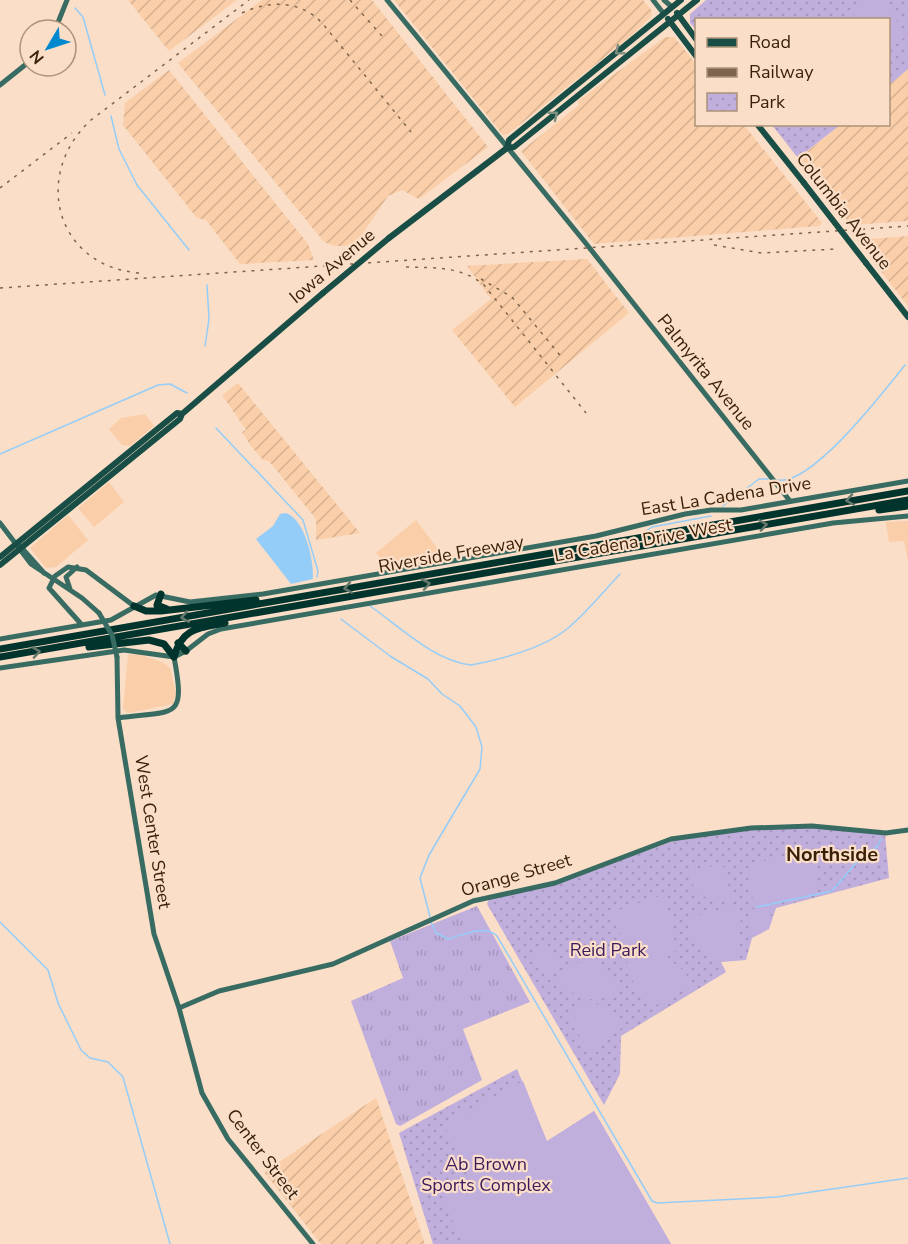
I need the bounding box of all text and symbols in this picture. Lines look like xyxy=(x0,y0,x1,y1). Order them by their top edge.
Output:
north arrow xyxy=(18,18,78,78)
legend xyxy=(695,18,890,126)
text: Road xyxy=(749,30,791,54)
one-way arrow xyxy=(615,43,626,54)
text: N xyxy=(25,45,49,68)
text: Railway xyxy=(749,60,814,84)
text: Park xyxy=(749,90,786,114)
one-way arrow xyxy=(547,112,558,123)
street label: Columbia Avenue xyxy=(791,147,897,275)
street label: Iowa Avenue xyxy=(284,223,380,309)
street label: Palmyrita Avenue xyxy=(652,309,760,435)
street label: East La Cadena Drive xyxy=(639,471,813,521)
one-way arrow xyxy=(846,493,856,506)
street label: La Cadena Drive West xyxy=(552,512,735,567)
one-way arrow xyxy=(758,520,768,532)
street label: Riverside Freeway xyxy=(376,529,526,579)
one-way arrow xyxy=(421,578,431,591)
one-way arrow xyxy=(343,581,353,594)
one-way arrow xyxy=(180,610,190,623)
one-way arrow xyxy=(31,646,40,658)
street label: West Center Street xyxy=(129,754,177,911)
district label: Northside xyxy=(786,841,878,868)
street label: Orange Street xyxy=(458,848,575,902)
park label: Reid Park xyxy=(570,938,647,962)
street label: Center Street xyxy=(221,1104,305,1205)
park label: Ab Brown Sports Complex xyxy=(421,1152,551,1197)

